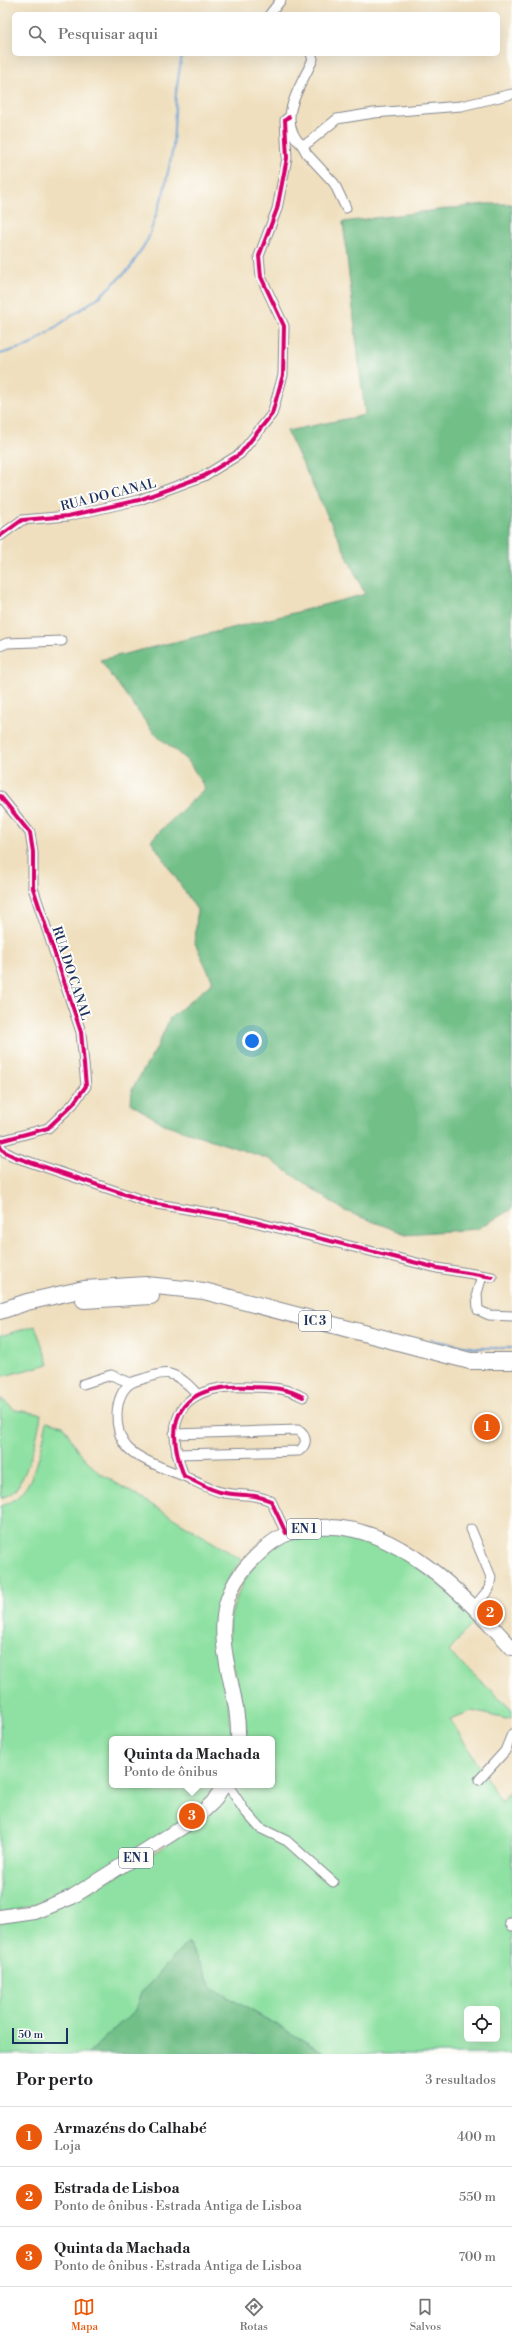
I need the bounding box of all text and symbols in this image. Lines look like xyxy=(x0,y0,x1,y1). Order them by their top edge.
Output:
search box xyxy=(12,12,500,56)
icon: search xyxy=(26,23,48,45)
text: Pesquisar aqui xyxy=(58,25,158,44)
street label: RUA DO CANAL xyxy=(59,475,158,515)
street label: RUA DO CANAL xyxy=(48,924,94,1023)
your location xyxy=(242,1031,262,1051)
road number: IC 3 xyxy=(299,1311,331,1331)
pin: 1 xyxy=(474,1412,500,1442)
road number: EN 1 xyxy=(287,1519,321,1539)
pin: 2 xyxy=(477,1598,503,1628)
popup xyxy=(109,1736,275,1788)
text: Quinta da Machada xyxy=(124,1745,260,1764)
text: Ponto de ônibus xyxy=(124,1764,218,1780)
pin: 3 xyxy=(179,1801,205,1831)
road number: EN 1 xyxy=(119,1848,153,1868)
map controls xyxy=(464,2006,500,2042)
button: locate xyxy=(464,2006,500,2042)
scale bar xyxy=(12,2026,68,2045)
text: 50 m xyxy=(18,2028,43,2042)
text: Por perto xyxy=(16,2069,93,2091)
text: 3 resultados xyxy=(425,2072,496,2088)
text: Armazéns do Calhabé xyxy=(54,2119,207,2138)
text: 1 xyxy=(26,2129,32,2145)
text: 400 m xyxy=(457,2129,496,2145)
text: Loja xyxy=(54,2138,81,2154)
text: Estrada de Lisboa xyxy=(54,2179,180,2198)
text: 2 xyxy=(25,2189,33,2205)
text: 550 m xyxy=(459,2189,496,2205)
text: Ponto de ônibus · Estrada Antiga de Lisboa xyxy=(54,2198,302,2214)
text: Quinta da Machada xyxy=(54,2239,190,2258)
text: 3 xyxy=(25,2249,33,2265)
text: 700 m xyxy=(458,2249,496,2265)
text: Ponto de ônibus · Estrada Antiga de Lisboa xyxy=(54,2258,302,2274)
tab: Mapa xyxy=(71,2296,98,2334)
tab: Rotas xyxy=(240,2296,268,2334)
tab: Salvos xyxy=(410,2296,441,2334)

